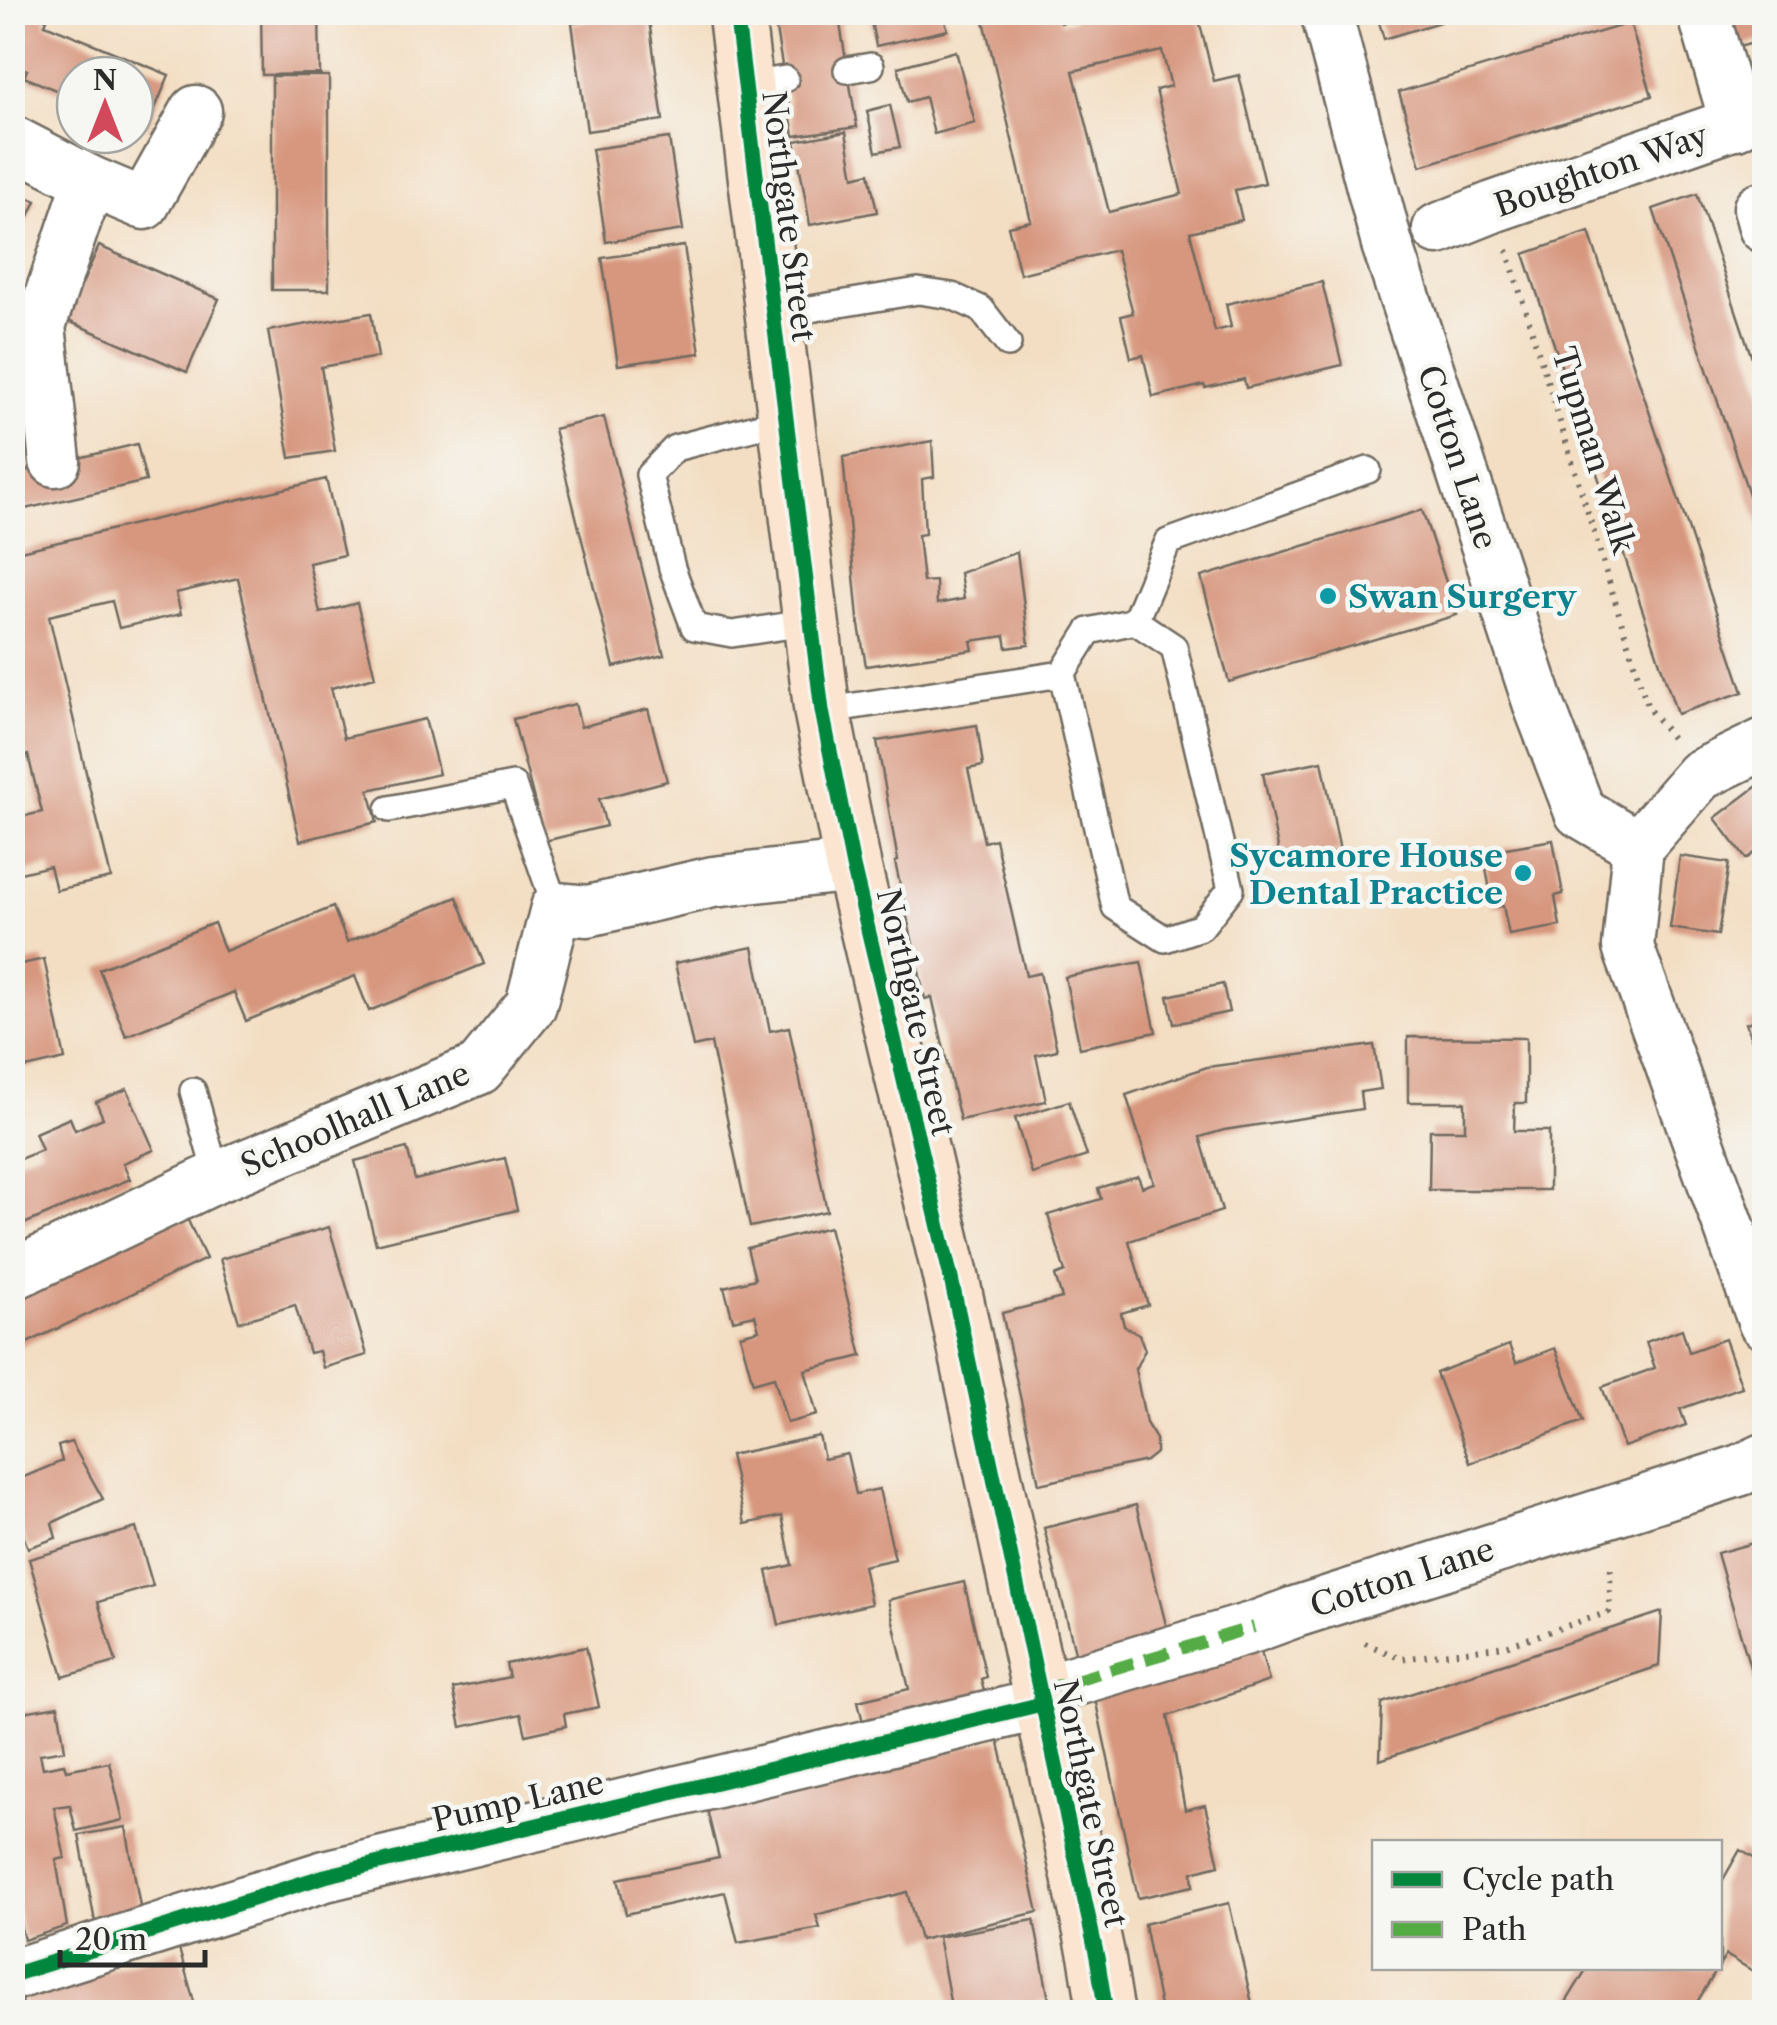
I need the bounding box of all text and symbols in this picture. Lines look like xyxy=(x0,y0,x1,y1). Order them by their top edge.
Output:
north arrow xyxy=(55,55,155,155)
text: N xyxy=(93,63,117,97)
street label: Northgate Street xyxy=(754,88,824,344)
street label: Boughton Way xyxy=(1489,115,1714,225)
street label: Tupman Walk xyxy=(1544,342,1644,559)
street label: Cotton Lane xyxy=(1410,360,1506,554)
place label: Swan Surgery xyxy=(1348,577,1578,616)
marker: Swan Surgery xyxy=(1317,585,1339,607)
place label: Sycamore House Dental Practice xyxy=(1229,836,1503,912)
marker: Sycamore House Dental Practice xyxy=(1512,862,1534,884)
street label: Northgate Street xyxy=(869,885,964,1140)
street label: Schoolhall Lane xyxy=(235,1053,475,1185)
street label: Cotton Lane xyxy=(1305,1529,1499,1625)
street label: Northgate Street xyxy=(1046,1676,1136,1931)
street label: Pump Lane xyxy=(429,1762,607,1840)
legend xyxy=(1372,1840,1722,1970)
text: Cycle path xyxy=(1462,1861,1614,1898)
scale bar xyxy=(60,1905,205,1967)
text: Path xyxy=(1462,1911,1527,1948)
text: 20 m xyxy=(75,1921,147,1958)

